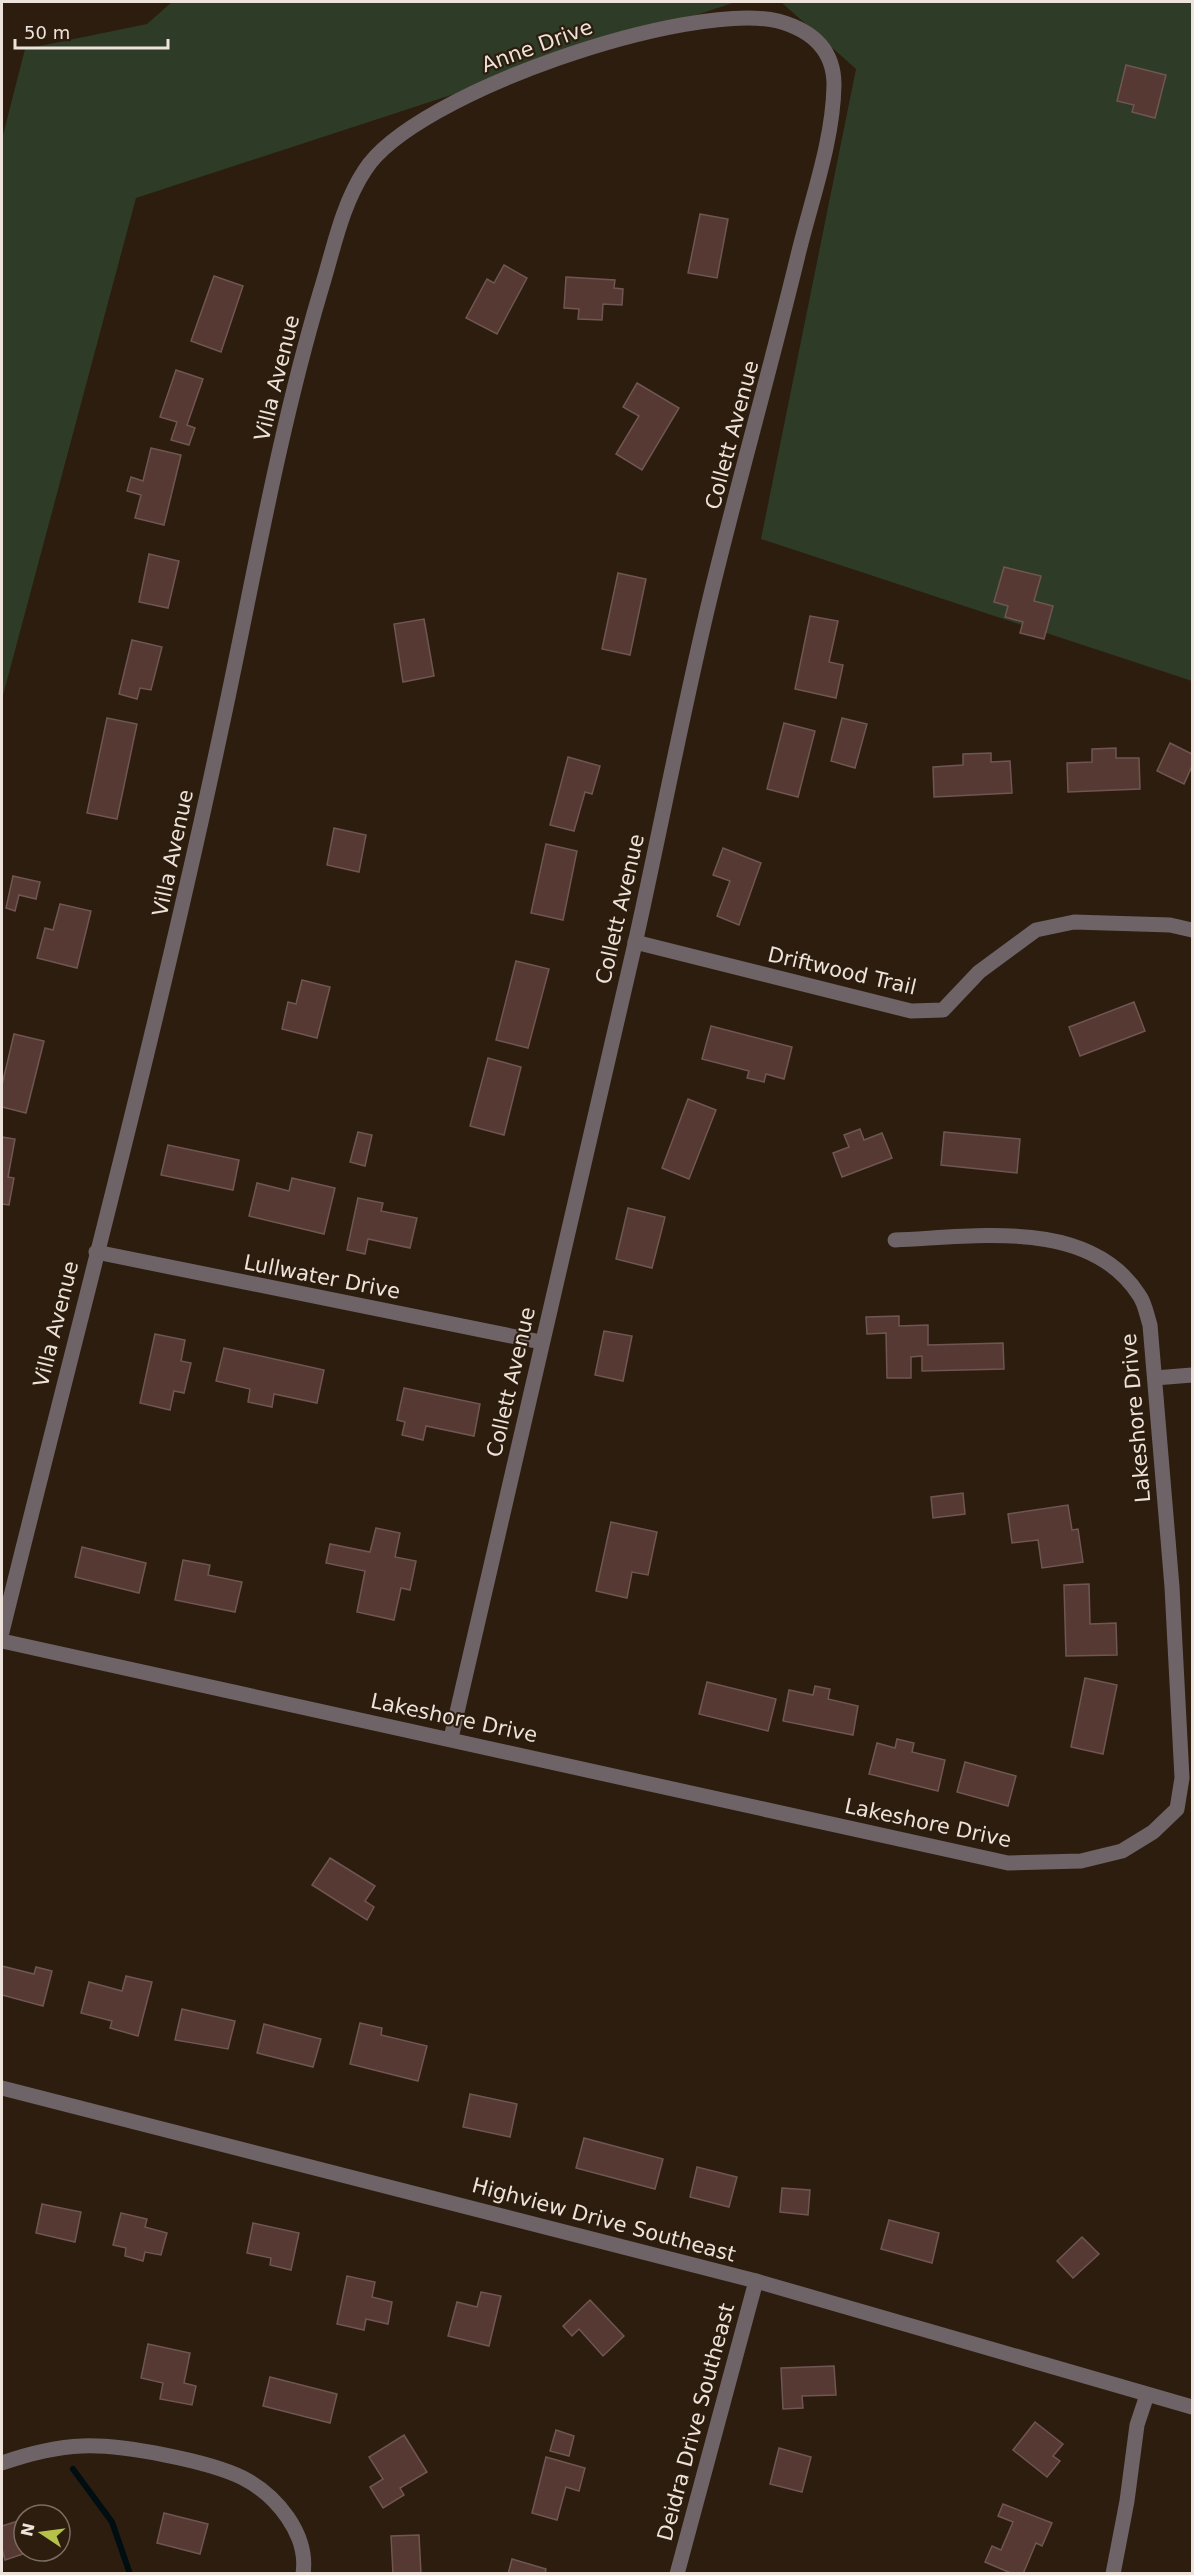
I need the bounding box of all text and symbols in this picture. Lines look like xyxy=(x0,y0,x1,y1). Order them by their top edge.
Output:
scale bar xyxy=(15,12,168,50)
street label: Anne Drive xyxy=(478,15,596,77)
text: 50 m xyxy=(24,22,70,43)
street label: Villa Avenue xyxy=(250,313,304,443)
street label: Collett Avenue xyxy=(701,358,763,512)
street label: Villa Avenue xyxy=(148,787,198,919)
street label: Collett Avenue xyxy=(591,832,649,986)
street label: Driftwood Trail xyxy=(765,942,919,1000)
street label: Lullwater Drive xyxy=(242,1250,402,1304)
street label: Villa Avenue xyxy=(29,1259,83,1389)
street label: Collett Avenue xyxy=(482,1305,540,1459)
street label: Lakeshore Drive xyxy=(1117,1332,1155,1504)
street label: Lakeshore Drive xyxy=(368,1689,540,1747)
street label: Lakeshore Drive xyxy=(842,1794,1014,1852)
street label: Highview Drive Southeast xyxy=(470,2173,738,2267)
street label: Deidra Drive Southeast xyxy=(653,2301,739,2543)
north arrow xyxy=(12,2503,72,2563)
text: N xyxy=(17,2521,39,2538)

